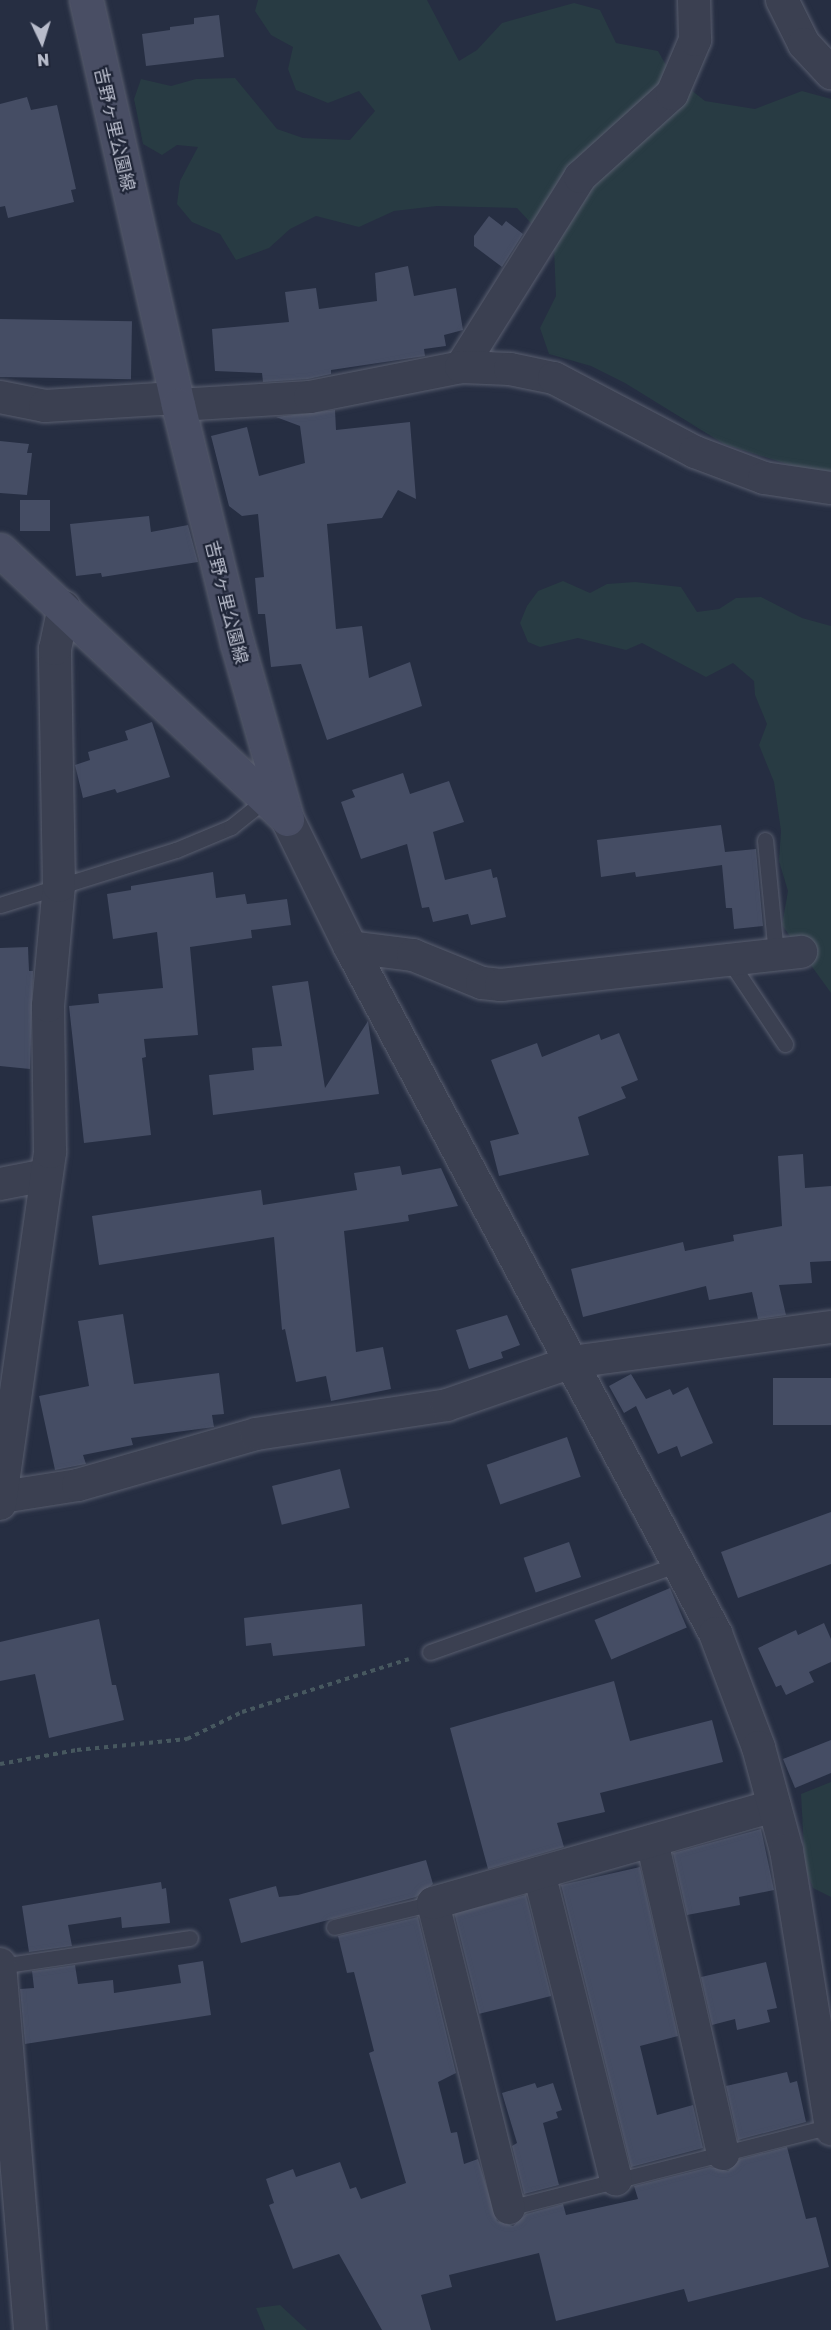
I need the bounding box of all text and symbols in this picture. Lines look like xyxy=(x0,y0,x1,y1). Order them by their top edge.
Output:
north arrow xyxy=(12,12,72,72)
text: N xyxy=(36,50,50,70)
street label: 吉野ヶ里公園線 xyxy=(90,65,140,193)
street label: 吉野ヶ里公園線 xyxy=(201,538,253,666)

